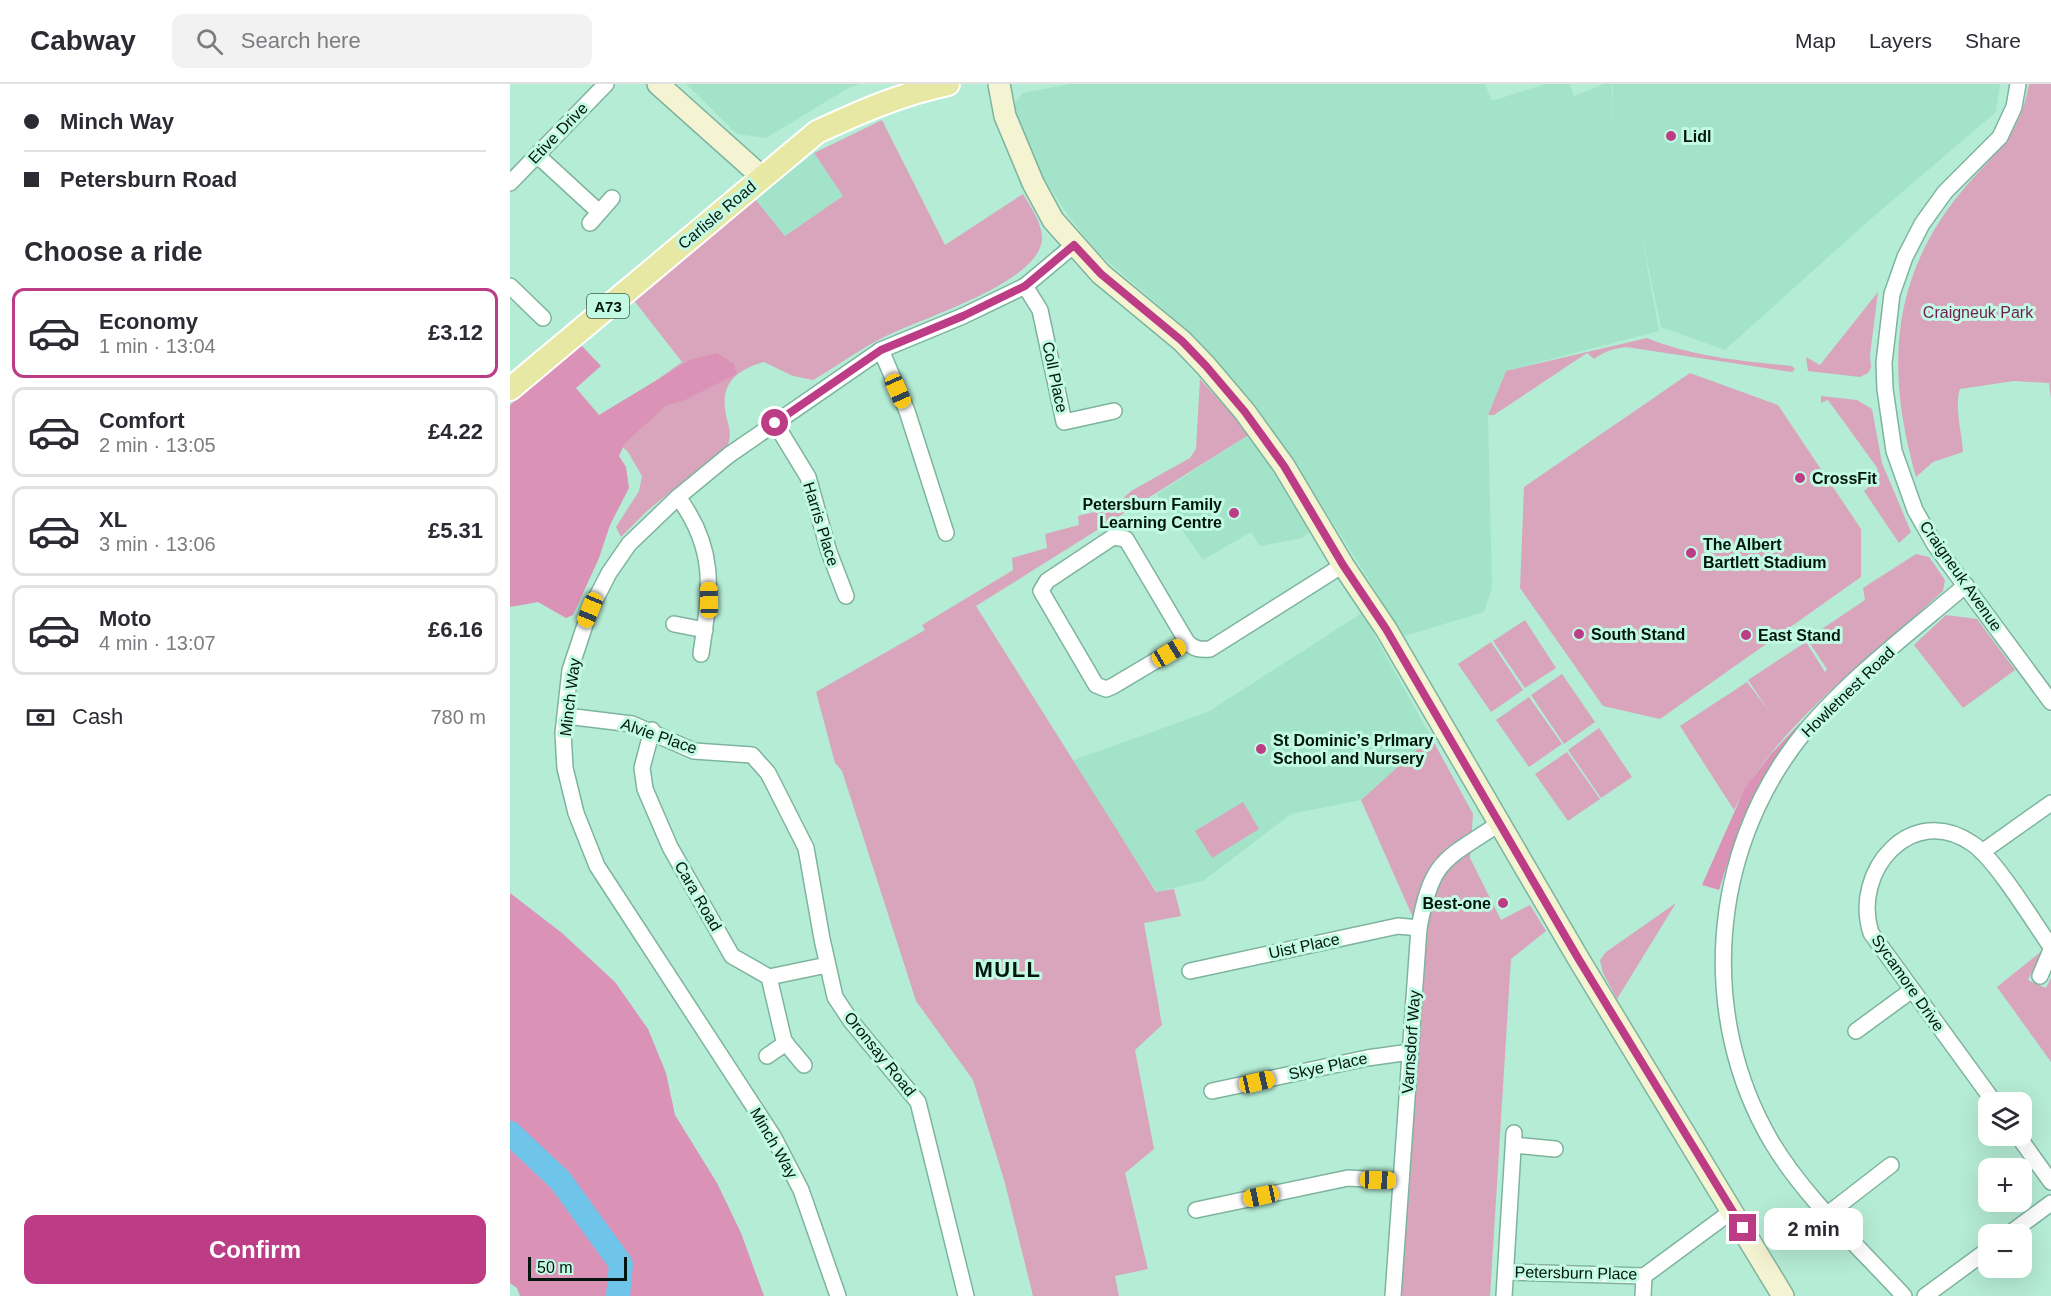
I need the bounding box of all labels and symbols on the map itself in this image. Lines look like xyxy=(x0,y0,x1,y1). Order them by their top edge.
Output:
street label: Etive Drive xyxy=(525,99,591,167)
place label: Lidl xyxy=(1683,128,1711,145)
marker: Lidl xyxy=(1664,129,1678,143)
street label: Carlisle Road xyxy=(675,178,759,252)
road number: A73 xyxy=(587,294,629,318)
park label: Craigneuk Park xyxy=(1923,304,2034,321)
street label: Coll Place xyxy=(1039,340,1071,414)
car xyxy=(882,371,914,411)
route start xyxy=(761,409,788,436)
place label: CrossFit xyxy=(1812,470,1878,487)
marker: CrossFit xyxy=(1793,471,1807,485)
street label: Harris Place xyxy=(800,480,842,568)
place label: Petersburn Family Learning Centre xyxy=(1082,496,1222,531)
marker: Petersburn Family Learning Centre xyxy=(1227,506,1241,520)
street label: Craigneuk Avenue xyxy=(1917,518,2005,634)
place label: The Albert Bartlett Stadium xyxy=(1703,536,1827,571)
marker: The Albert Bartlett Stadium xyxy=(1684,546,1698,560)
car xyxy=(700,582,718,618)
car xyxy=(575,590,605,630)
place label: South Stand xyxy=(1591,626,1685,643)
marker: South Stand xyxy=(1572,627,1586,641)
place label: East Stand xyxy=(1758,627,1841,644)
marker: East Stand xyxy=(1739,628,1753,642)
car xyxy=(1149,636,1189,670)
street label: Howletnest Road xyxy=(1798,644,1898,740)
street label: Minch Way xyxy=(557,657,583,737)
street label: Alvie Place xyxy=(619,715,699,757)
place label: St Dominic’s PrImary School and Nursery xyxy=(1273,732,1433,767)
marker: St Dominic’s PrImary School and Nursery xyxy=(1254,742,1268,756)
street label: Cara Road xyxy=(671,858,725,934)
place label: Best-one xyxy=(1423,895,1491,912)
marker: Best-one xyxy=(1496,896,1510,910)
street label: Uist Place xyxy=(1267,930,1341,962)
street label: Sycamore Drive xyxy=(1868,932,1948,1035)
district label: MULL xyxy=(974,957,1042,982)
street label: Varnsdorf Way xyxy=(1399,990,1423,1094)
street label: Oronsay Road xyxy=(841,1009,919,1099)
street label: Skye Place xyxy=(1287,1049,1369,1083)
car xyxy=(1237,1069,1277,1095)
street label: Minch Way xyxy=(747,1105,801,1181)
car xyxy=(1360,1170,1396,1190)
car xyxy=(1242,1183,1280,1209)
callout: 2 min xyxy=(1764,1207,1863,1249)
route end xyxy=(1729,1214,1756,1241)
scale bar xyxy=(528,1254,627,1282)
street label: Petersburn Place xyxy=(1514,1263,1638,1283)

